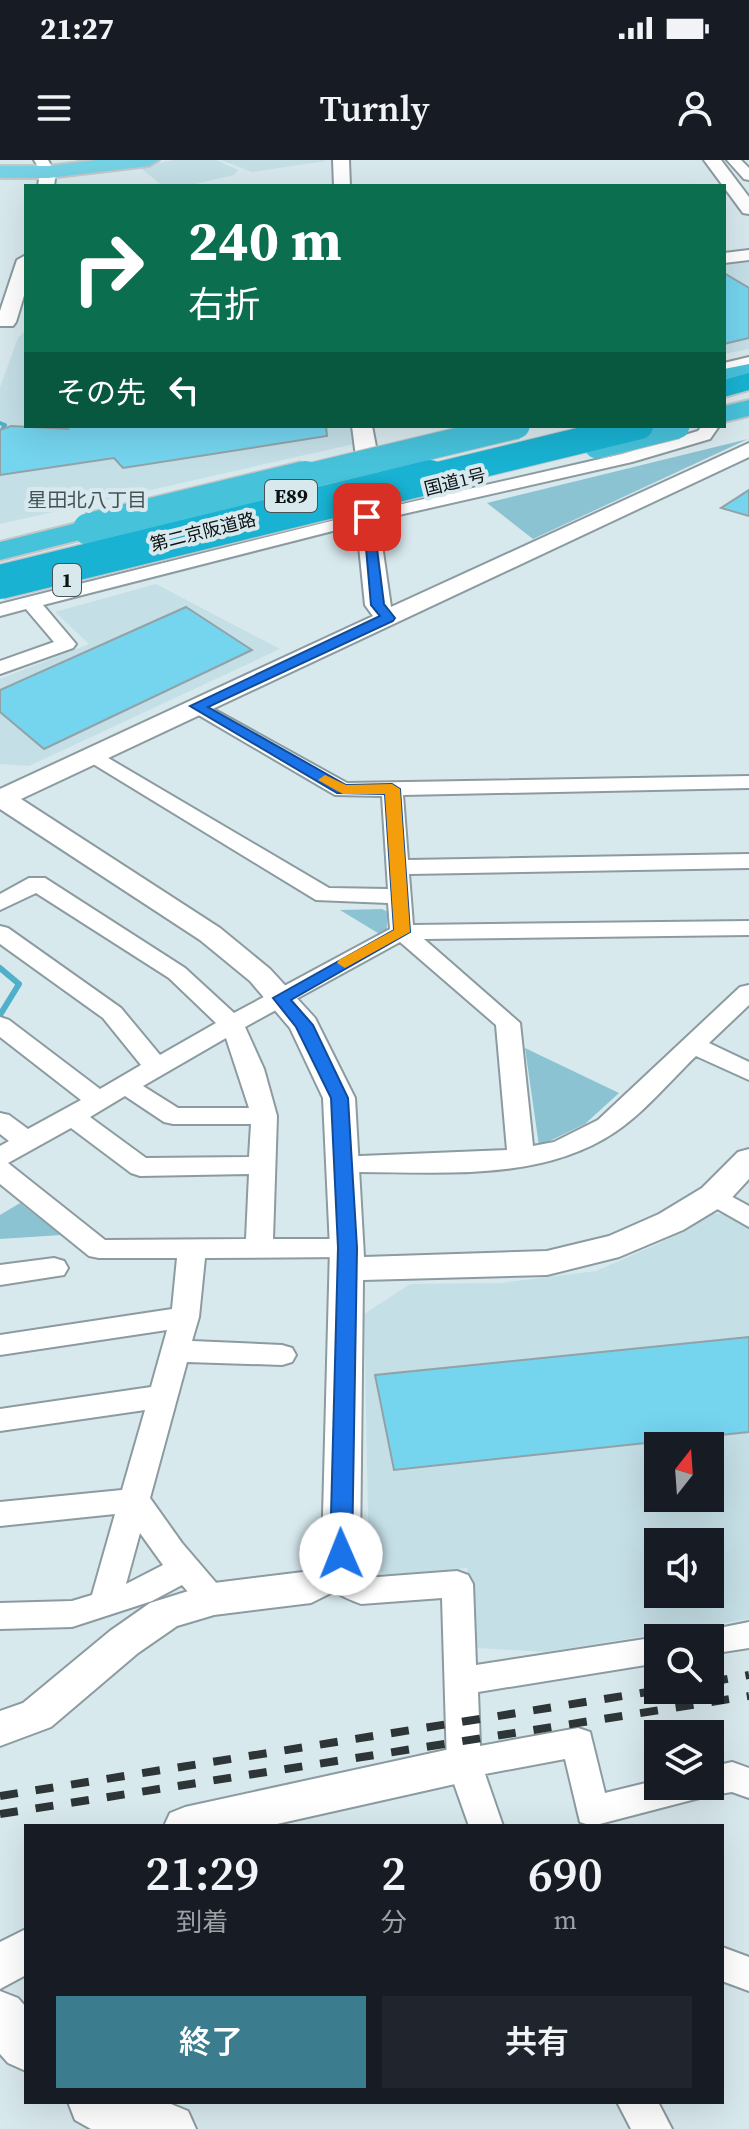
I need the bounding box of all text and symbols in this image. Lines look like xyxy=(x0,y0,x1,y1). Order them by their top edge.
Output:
text: 21:27 xyxy=(40,8,114,49)
text: Turnly xyxy=(320,84,429,133)
icon: menu xyxy=(32,86,76,130)
icon: person xyxy=(673,86,717,130)
text: 240 m xyxy=(188,202,342,279)
icon: right xyxy=(56,216,160,320)
text: 右折 xyxy=(188,280,260,329)
icon: left xyxy=(162,368,206,412)
text: その先 xyxy=(56,372,146,413)
street label: 国道1号 xyxy=(421,462,488,501)
road number: E89 xyxy=(265,480,317,512)
pin xyxy=(333,483,401,551)
district label: 星田北八丁目 xyxy=(27,486,147,514)
icon: arrive xyxy=(345,495,389,539)
street label: 第二京阪道路 xyxy=(147,506,258,557)
road number: 1 xyxy=(53,564,81,596)
north arrow xyxy=(644,1432,724,1512)
map controls xyxy=(644,1432,724,1800)
position arrow xyxy=(299,1512,383,1596)
button: sound xyxy=(644,1528,724,1608)
button: search xyxy=(644,1624,724,1704)
button: layers xyxy=(644,1720,724,1800)
text: 21:29 xyxy=(145,1840,259,1906)
text: 2 xyxy=(381,1840,406,1906)
text: 690 xyxy=(528,1841,603,1907)
text: m xyxy=(554,1902,577,1938)
text: 到着 xyxy=(176,1904,228,1940)
text: 分 xyxy=(381,1904,407,1940)
button: 終了 xyxy=(56,1996,366,2088)
button: 共有 xyxy=(382,1996,692,2088)

